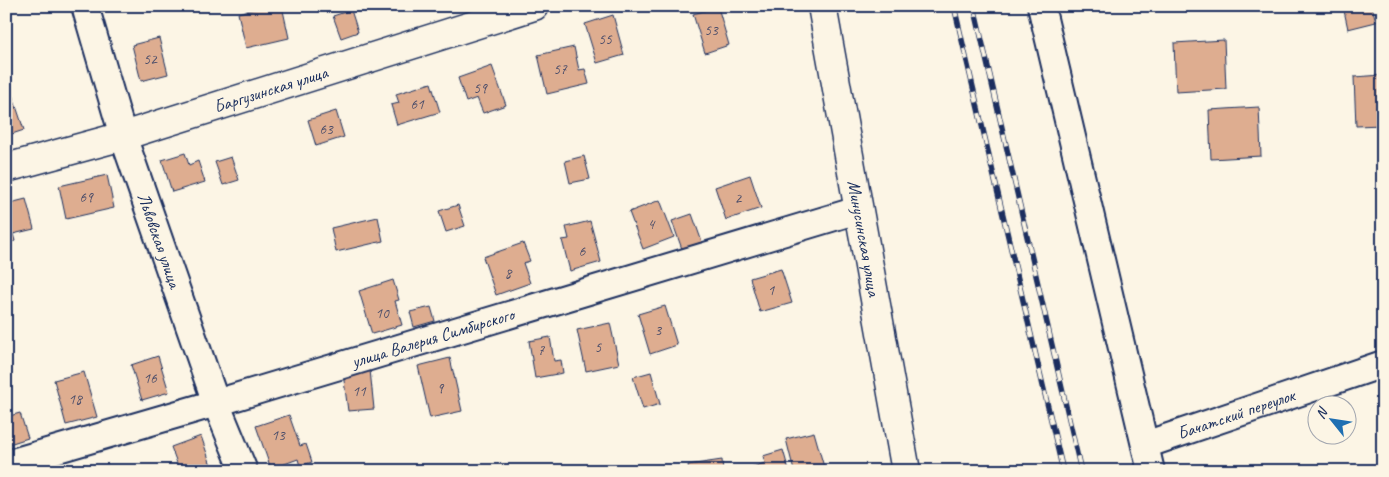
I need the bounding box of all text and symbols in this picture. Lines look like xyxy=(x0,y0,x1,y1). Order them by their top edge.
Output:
house number: 53 xyxy=(704,21,719,40)
house number: 55 xyxy=(598,30,613,49)
house number: 52 xyxy=(143,50,158,69)
house number: 57 xyxy=(553,60,568,79)
street label: Баргузинская улица xyxy=(211,61,332,118)
house number: 59 xyxy=(473,79,488,98)
house number: 61 xyxy=(410,95,425,114)
house number: 63 xyxy=(319,120,334,139)
street label: Минусинская улица xyxy=(843,179,886,300)
house number: 69 xyxy=(79,188,94,207)
house number: 2 xyxy=(735,189,743,208)
street label: Львовская улица xyxy=(133,190,187,292)
house number: 4 xyxy=(648,215,656,234)
house number: 6 xyxy=(579,242,587,261)
house number: 8 xyxy=(505,264,513,283)
house number: 1 xyxy=(768,281,776,300)
street label: улица Валерия Симбирского xyxy=(348,303,518,373)
house number: 10 xyxy=(375,304,390,323)
house number: 3 xyxy=(655,321,663,340)
house number: 5 xyxy=(595,338,603,357)
house number: 7 xyxy=(538,341,546,360)
house number: 16 xyxy=(143,369,158,388)
house number: 9 xyxy=(437,379,445,398)
house number: 11 xyxy=(352,382,367,401)
street label: Бачатский переулок xyxy=(1174,383,1300,444)
house number: 18 xyxy=(68,390,83,409)
north arrow xyxy=(1306,394,1356,444)
text: N xyxy=(1312,404,1332,422)
house number: 13 xyxy=(271,426,286,445)

